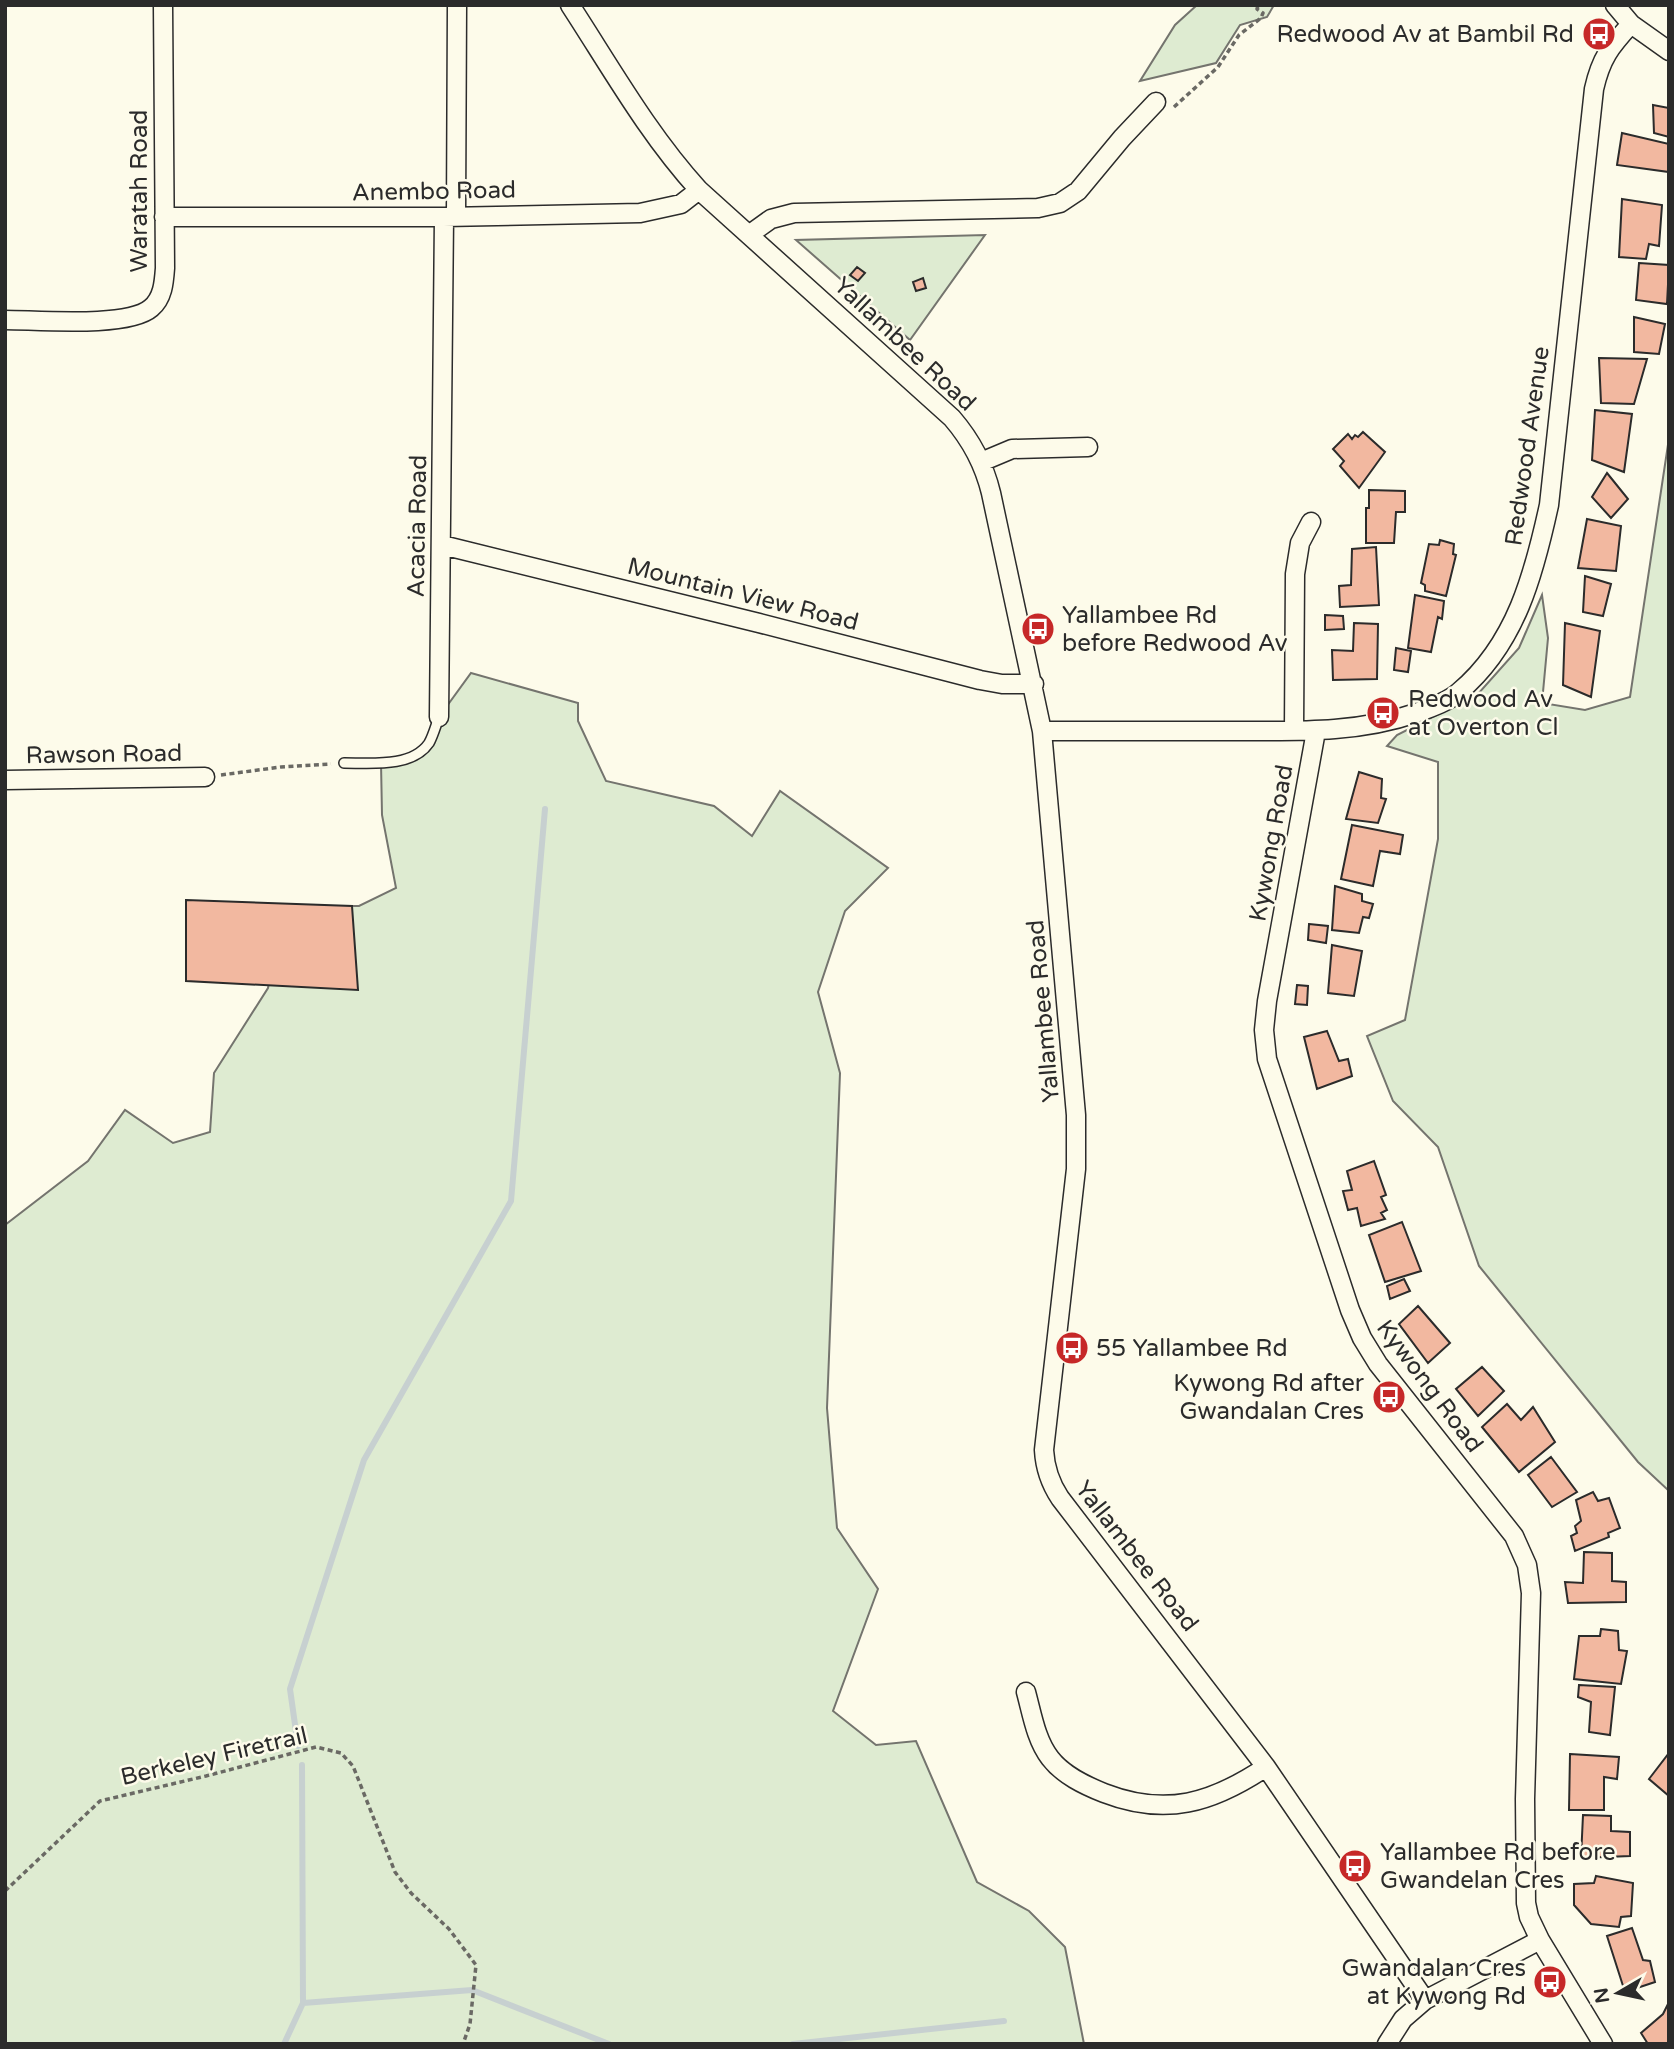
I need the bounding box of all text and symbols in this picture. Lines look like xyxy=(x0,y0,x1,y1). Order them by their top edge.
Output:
bus stop icon: Redwood Av at Bambil Rd xyxy=(1580,15,1618,53)
place label: Redwood Av at Bambil Rd xyxy=(1276,20,1574,49)
street label: Waratah Road xyxy=(125,109,154,273)
street label: Anembo Road xyxy=(352,176,516,207)
street label: Yallambee Road xyxy=(828,271,982,417)
street label: Redwood Avenue xyxy=(1499,344,1556,548)
street label: Acacia Road xyxy=(402,454,433,598)
street label: Mountain View Road xyxy=(624,552,862,637)
place label: Yallambee Rd before Redwood Av xyxy=(1062,601,1288,658)
bus stop icon: Yallambee Rd before Redwood Av xyxy=(1019,610,1057,648)
place label: Redwood Av at Overton Cl xyxy=(1408,685,1559,742)
bus stop icon: Redwood Av at Overton Cl xyxy=(1364,694,1402,732)
street label: Rawson Road xyxy=(25,739,183,770)
street label: Kywong Road xyxy=(1243,762,1300,924)
street label: Yallambee Road xyxy=(1021,918,1066,1103)
street label: Kywong Road xyxy=(1370,1314,1489,1458)
bus stop icon: 55 Yallambee Rd xyxy=(1053,1329,1091,1367)
place label: 55 Yallambee Rd xyxy=(1096,1334,1288,1363)
place label: Kywong Rd after Gwandalan Cres xyxy=(1173,1369,1365,1426)
bus stop icon: Kywong Rd after Gwandalan Cres xyxy=(1370,1378,1408,1416)
street label: Yallambee Road xyxy=(1069,1475,1204,1637)
street label: Berkeley Firetrail xyxy=(118,1721,310,1792)
place label: Yallambee Rd before Gwandelan Cres xyxy=(1380,1838,1616,1895)
bus stop icon: Yallambee Rd before Gwandelan Cres xyxy=(1336,1847,1374,1885)
place label: Gwandalan Cres at Kywong Rd xyxy=(1341,1954,1526,2011)
north arrow xyxy=(1583,1958,1653,2028)
bus stop icon: Gwandalan Cres at Kywong Rd xyxy=(1531,1963,1569,2001)
text: N xyxy=(1590,1986,1614,2005)

